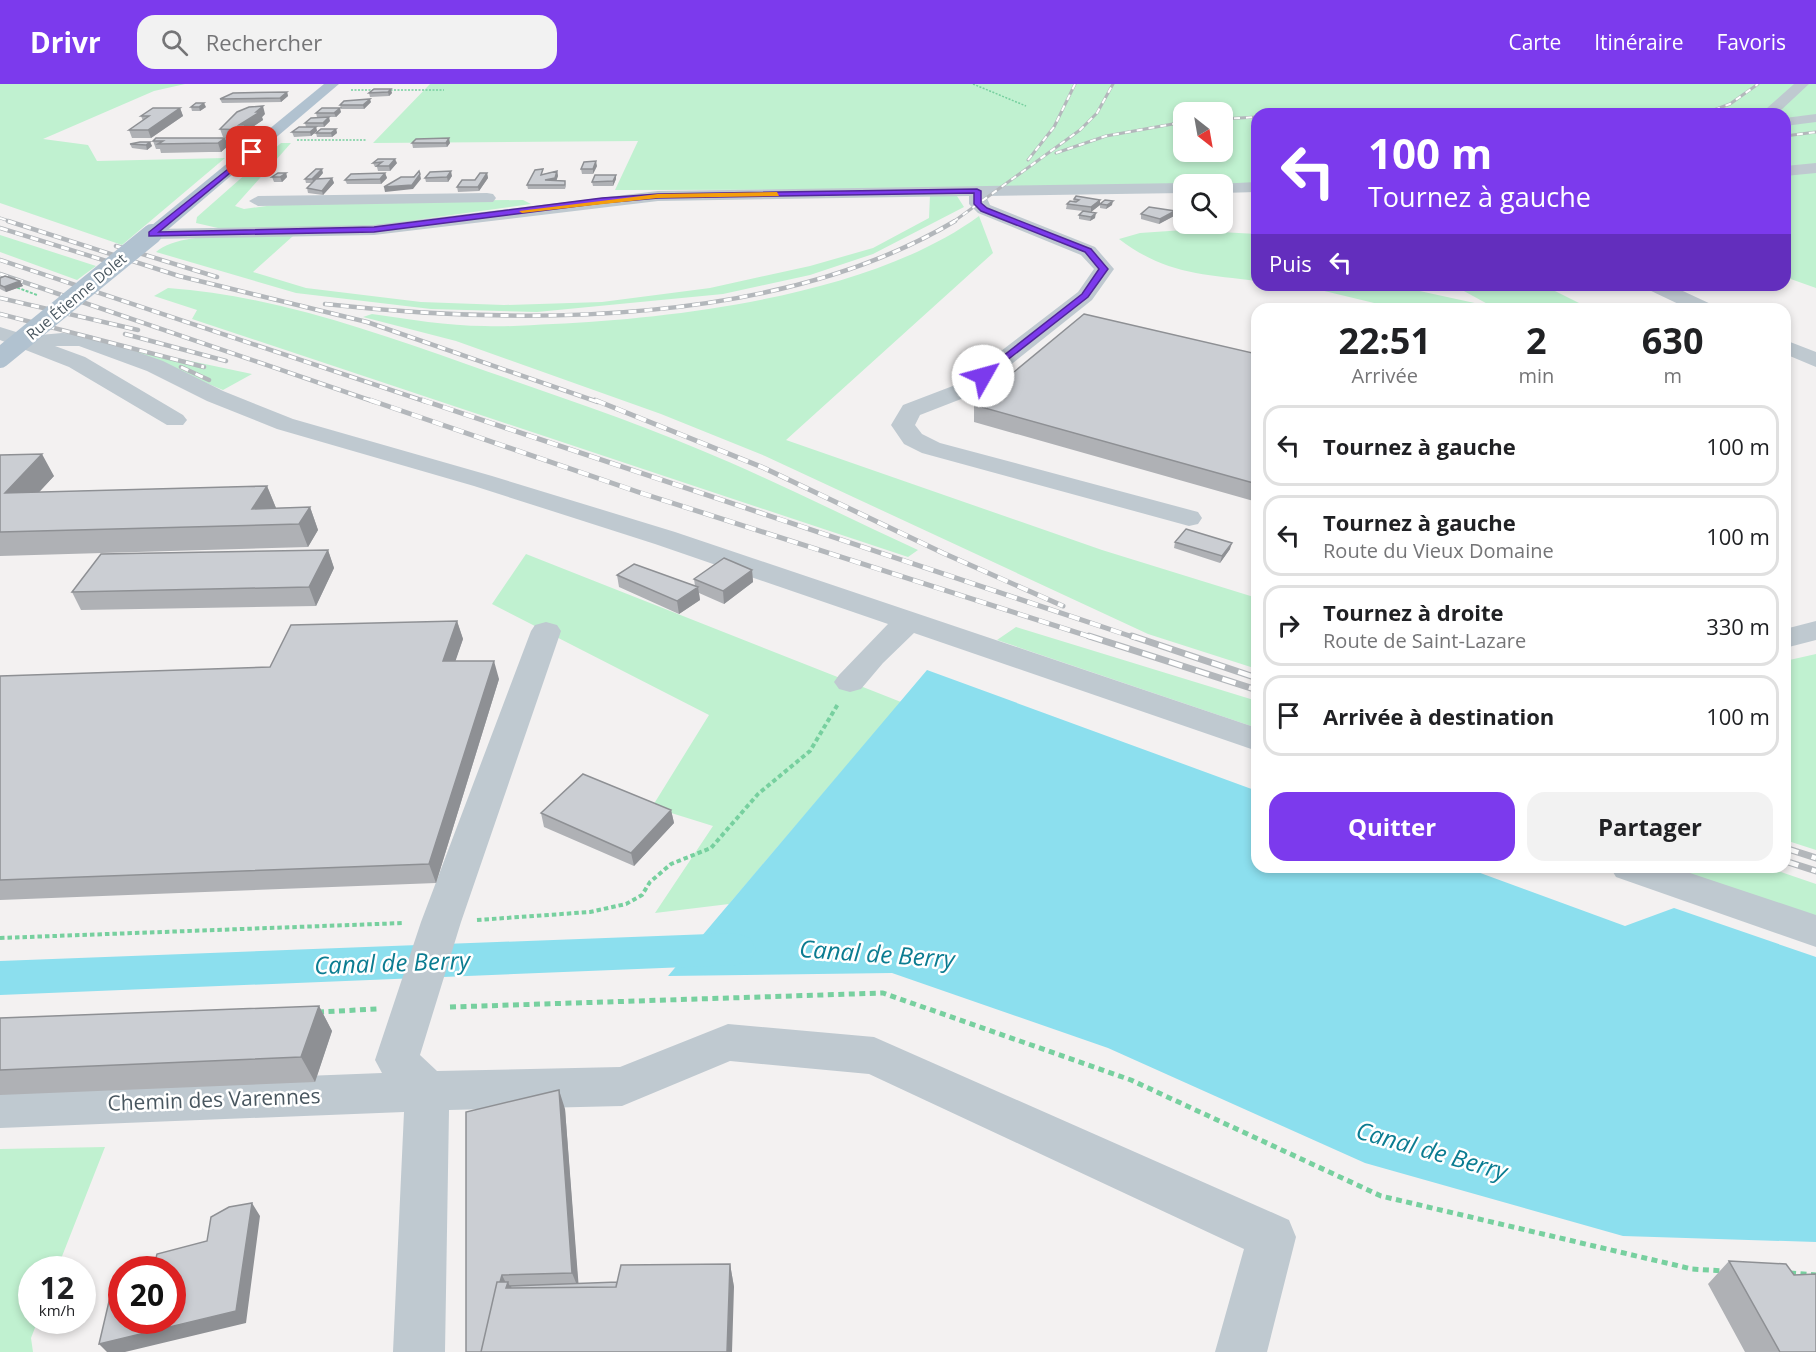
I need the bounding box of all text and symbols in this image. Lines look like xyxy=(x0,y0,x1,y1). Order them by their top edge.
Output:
search box xyxy=(137,15,557,69)
text: Drivr xyxy=(30,23,101,61)
icon: search xyxy=(158,26,191,59)
text: Rechercher xyxy=(206,27,322,57)
text: Carte xyxy=(1508,28,1561,56)
text: Itinéraire xyxy=(1594,28,1683,56)
text: Favoris xyxy=(1716,28,1786,56)
north arrow xyxy=(1173,102,1233,162)
map controls xyxy=(1173,102,1233,234)
text: 100 m xyxy=(1368,124,1492,181)
pin xyxy=(226,126,277,177)
icon: left xyxy=(1269,132,1347,210)
icon: arrive xyxy=(235,135,268,168)
button: search xyxy=(1173,174,1233,234)
text: Tournez à gauche xyxy=(1368,178,1591,215)
icon: left xyxy=(1324,246,1357,279)
street label: Rue Étienne Dolet xyxy=(22,248,130,344)
text: Puis xyxy=(1269,248,1312,278)
text: 22:51 xyxy=(1338,316,1431,365)
text: 2 xyxy=(1526,316,1547,365)
text: 630 xyxy=(1642,316,1704,365)
position arrow xyxy=(951,344,1015,408)
text: Arrivée xyxy=(1351,362,1418,389)
text: min xyxy=(1518,362,1554,389)
text: m xyxy=(1663,362,1682,389)
icon: left xyxy=(1272,429,1305,462)
text: Tournez à gauche xyxy=(1323,431,1516,461)
text: 100 m xyxy=(1706,431,1770,461)
text: Tournez à gauche xyxy=(1323,507,1516,537)
icon: left xyxy=(1272,519,1305,552)
text: 100 m xyxy=(1706,521,1770,551)
text: Route du Vieux Domaine xyxy=(1323,537,1554,564)
text: Tournez à droite xyxy=(1323,597,1504,627)
icon: right xyxy=(1272,609,1305,642)
text: 330 m xyxy=(1706,611,1770,641)
text: Route de Saint-Lazare xyxy=(1323,627,1526,654)
icon: arrive xyxy=(1272,699,1305,732)
text: Arrivée à destination xyxy=(1323,701,1554,731)
text: 100 m xyxy=(1706,701,1770,731)
button: Quitter xyxy=(1269,792,1515,861)
button: Partager xyxy=(1527,792,1773,861)
water label: Canal de Berry xyxy=(798,931,958,975)
water label: Canal de Berry xyxy=(314,943,472,981)
street label: Chemin des Varennes xyxy=(107,1081,321,1117)
water label: Canal de Berry xyxy=(1353,1113,1513,1188)
speed limit sign: 20 xyxy=(108,1256,186,1334)
text: 12 xyxy=(40,1267,74,1308)
text: km/h xyxy=(39,1300,75,1320)

